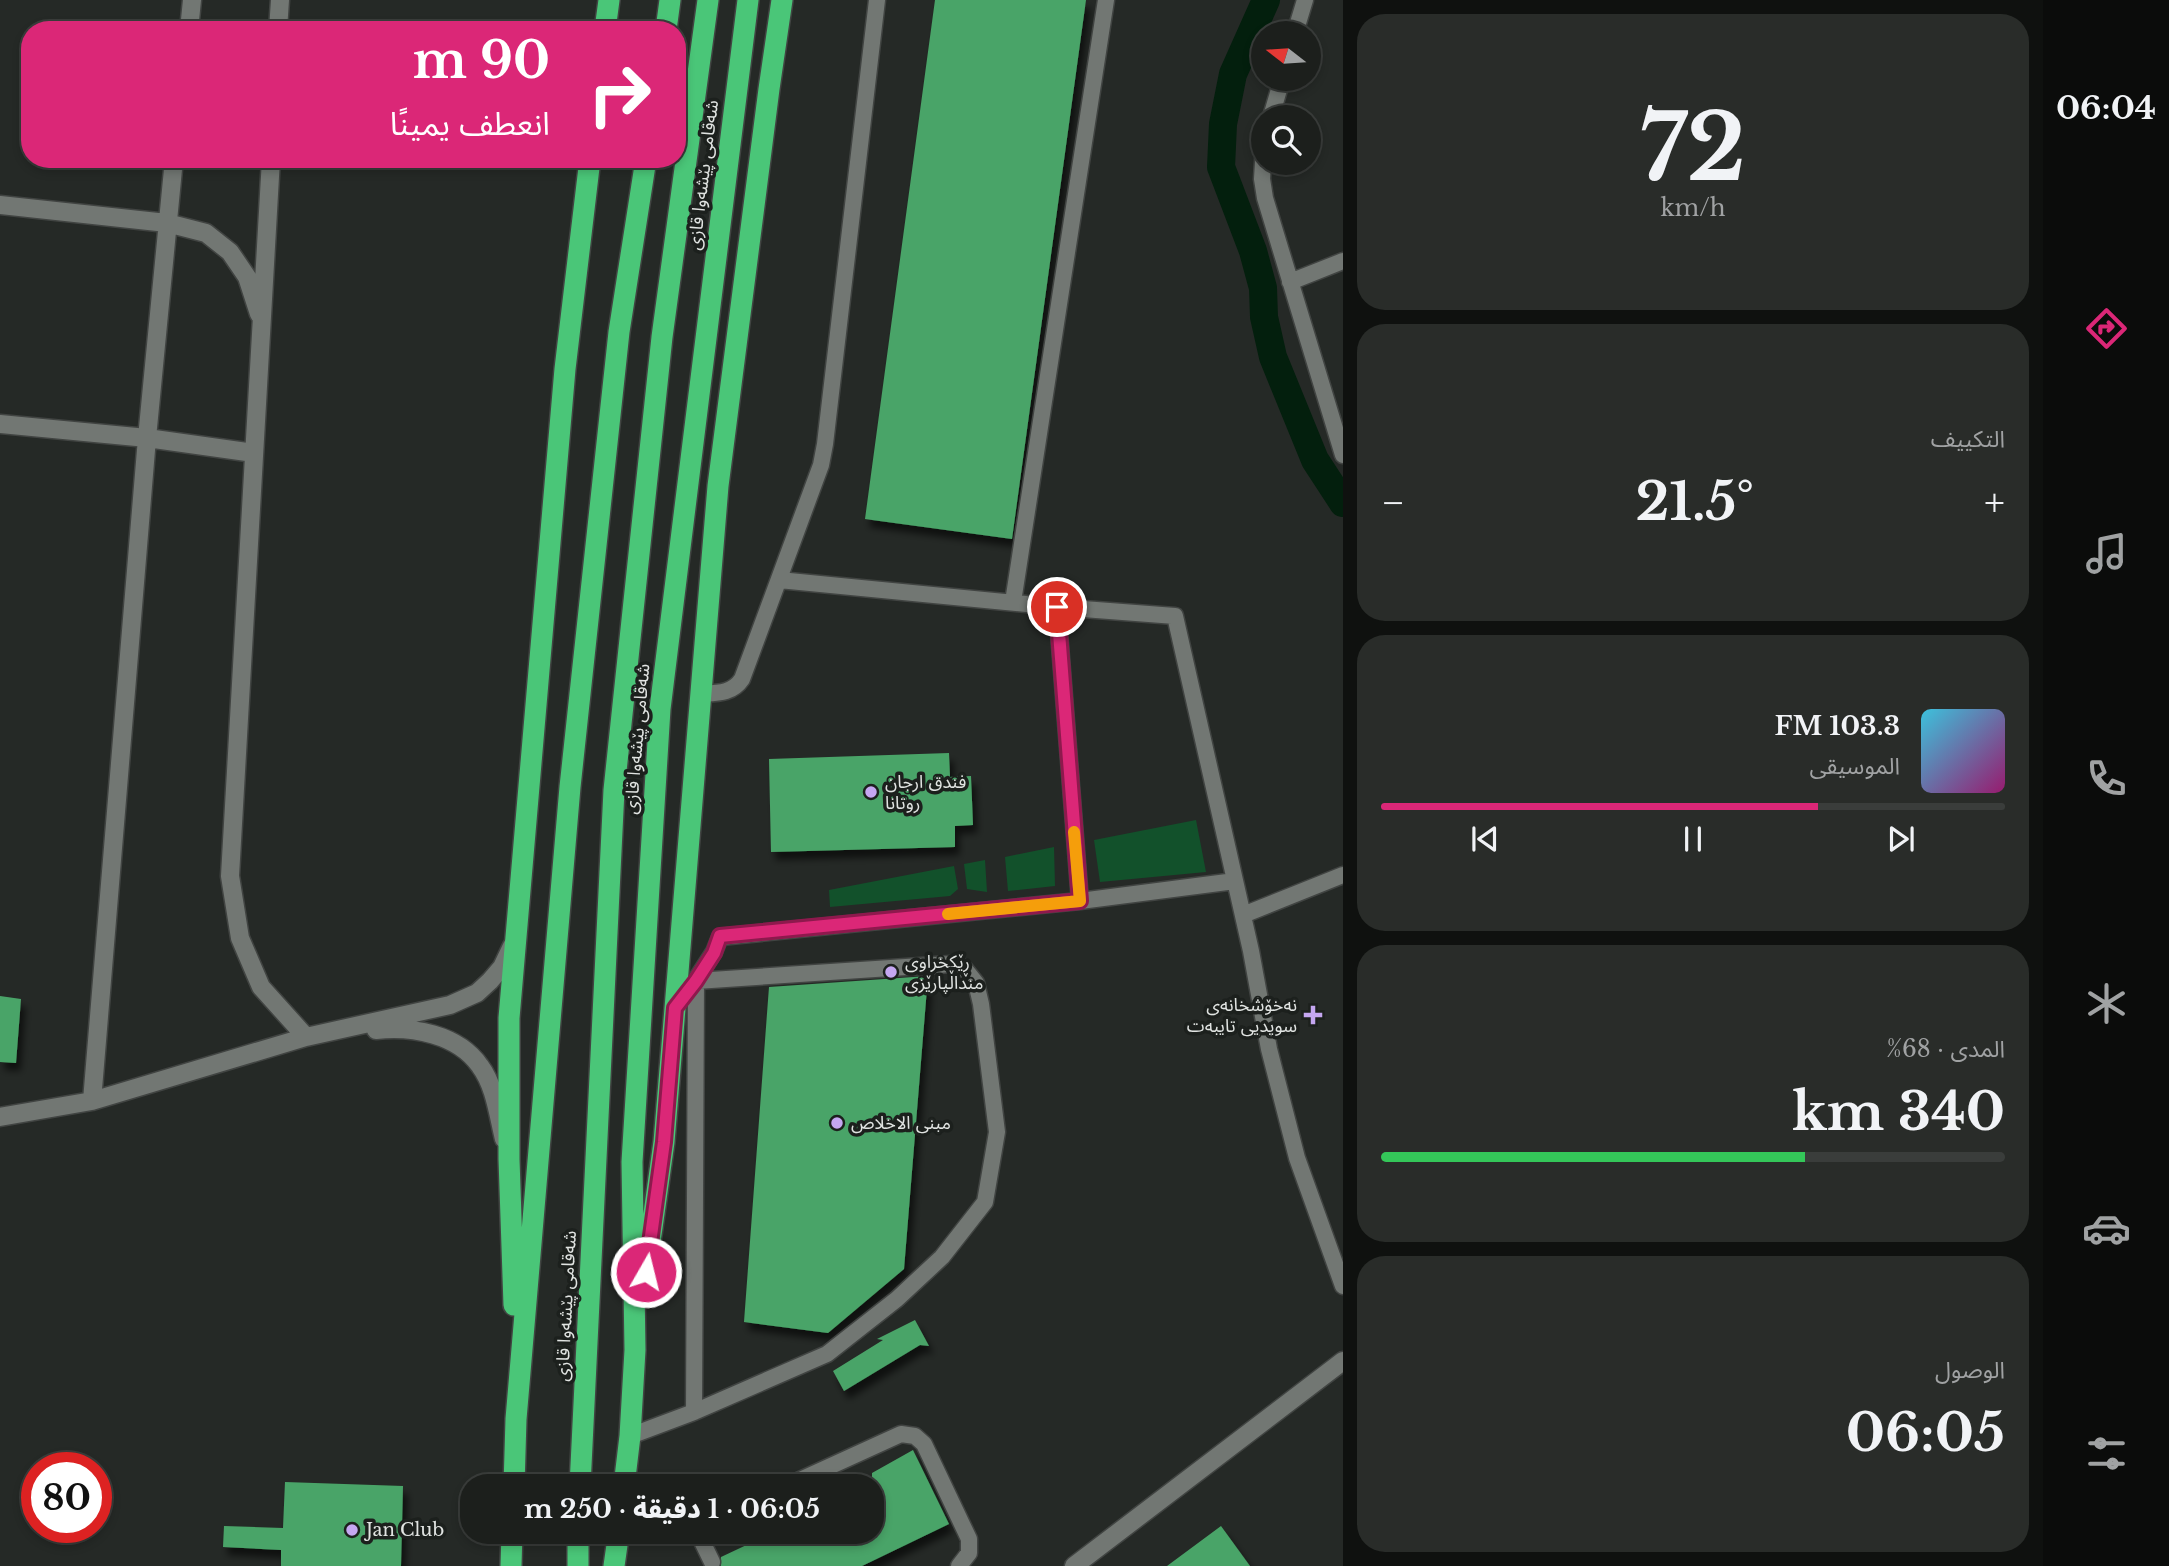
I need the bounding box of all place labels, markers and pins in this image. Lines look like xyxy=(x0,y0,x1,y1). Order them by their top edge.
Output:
pin xyxy=(1027,577,1087,637)
place label: فندق ارجان روتانا xyxy=(885,771,966,814)
marker: فندق ارجان روتانا xyxy=(863,784,879,800)
place label: ڕێکخراوی منداڵپارێزی xyxy=(905,951,983,994)
marker: ڕێکخراوی منداڵپارێزی xyxy=(883,964,899,980)
place label: نەخۆشخانەی سویدیی تایبەت xyxy=(1187,994,1297,1037)
marker: نەخۆشخانەی سویدیی تایبەت xyxy=(1303,1005,1323,1025)
place label: مبنى الاخلاص xyxy=(851,1112,951,1134)
marker: مبنى الاخلاص xyxy=(829,1115,845,1131)
place label: Jan Club xyxy=(364,1519,444,1541)
marker: Jan Club xyxy=(344,1522,360,1538)

